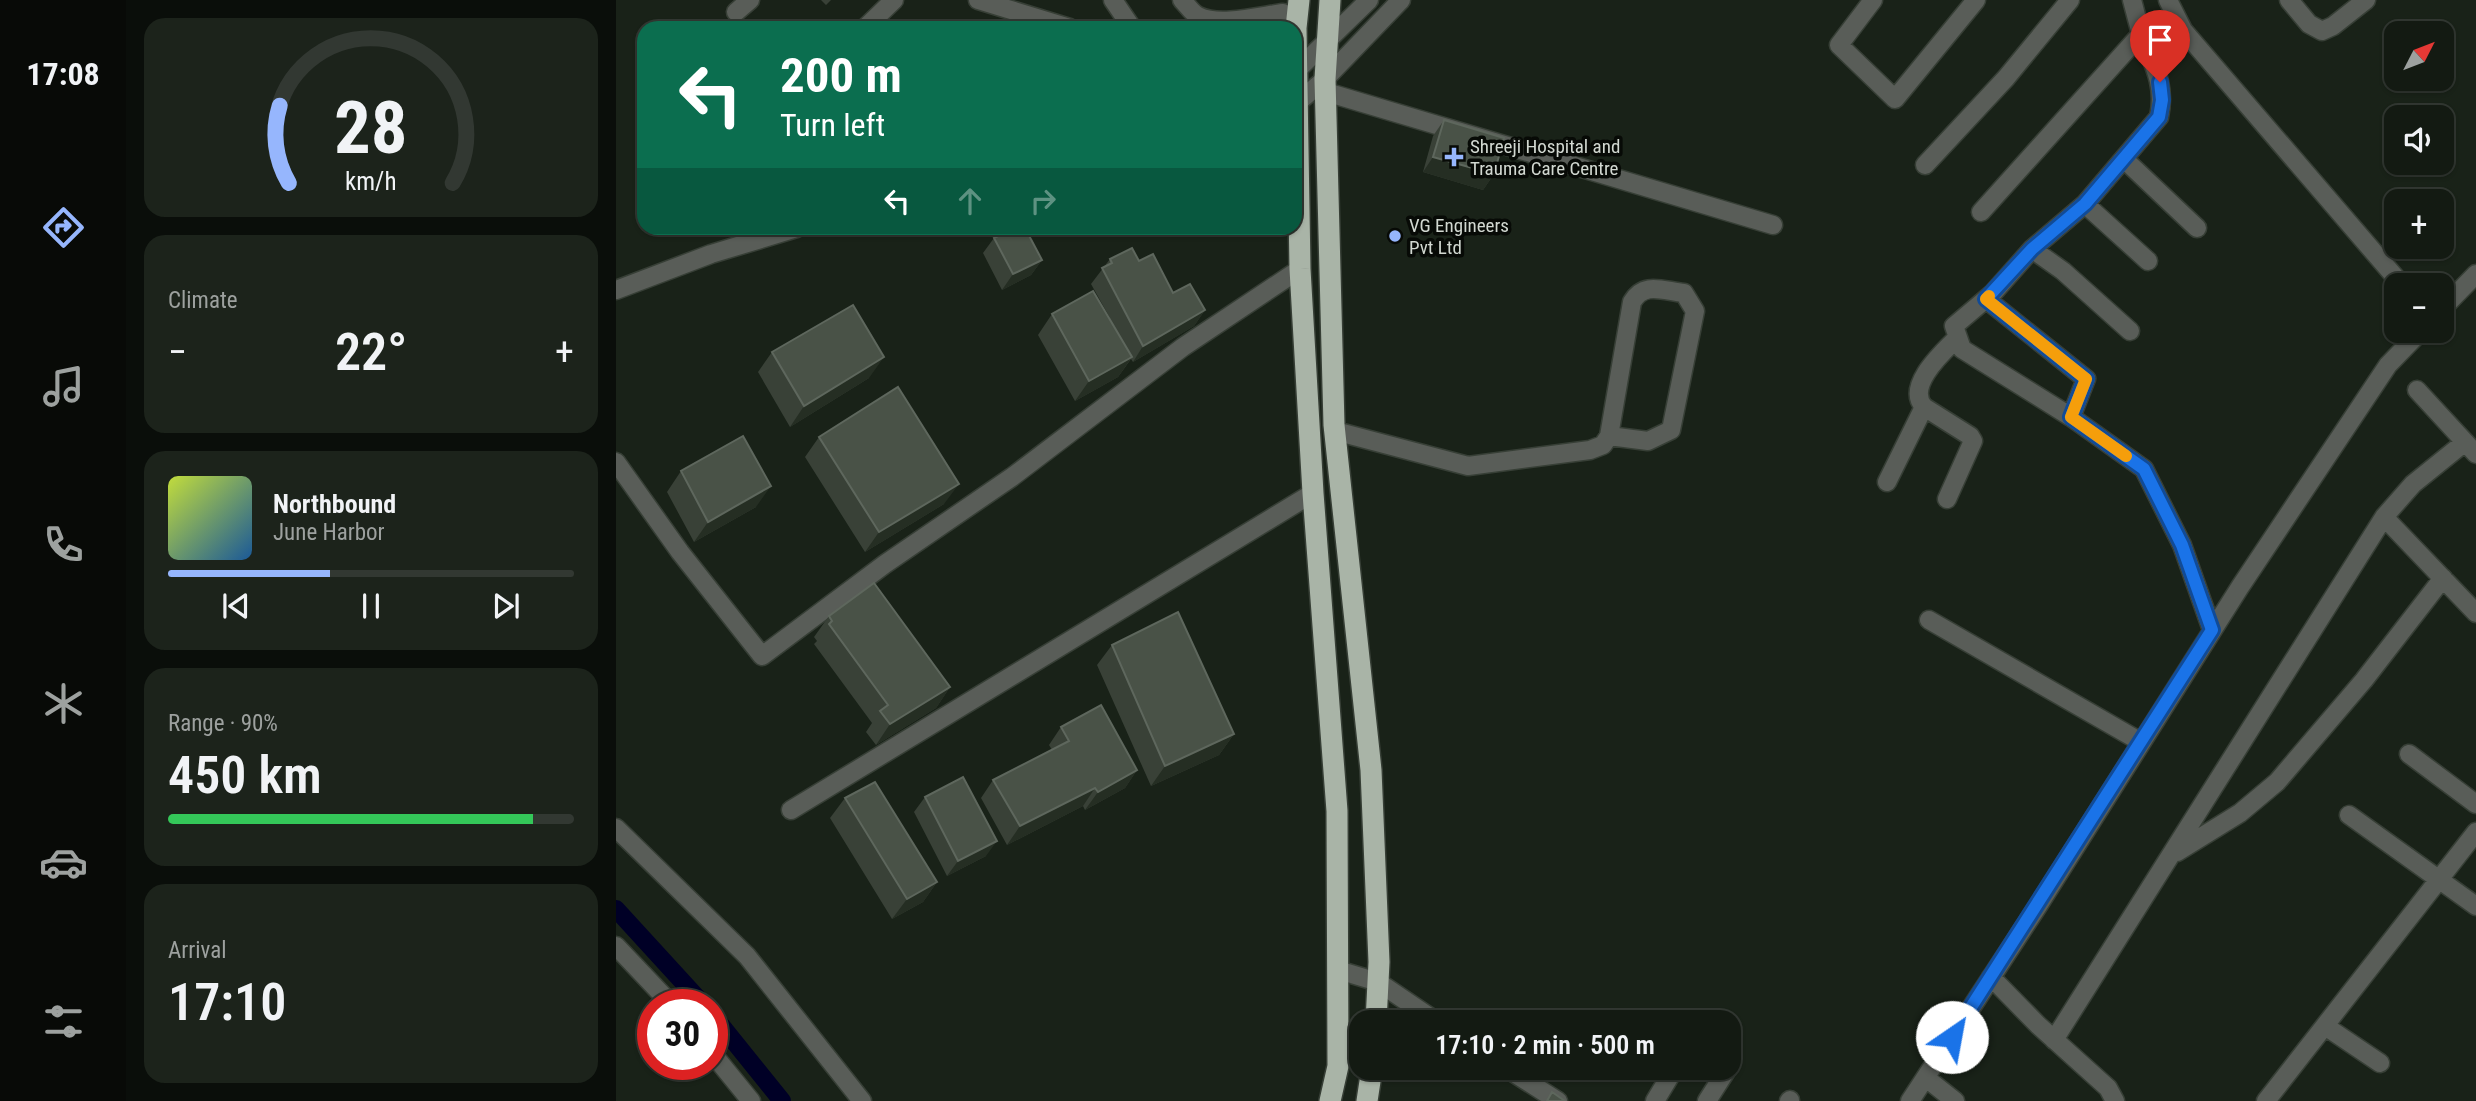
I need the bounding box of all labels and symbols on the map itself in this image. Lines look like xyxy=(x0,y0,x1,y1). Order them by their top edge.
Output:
pin xyxy=(2130,10,2190,82)
north arrow xyxy=(2384,21,2454,91)
place label: Shreeji Hospital and Trauma Care Centre xyxy=(1470,135,1620,180)
marker: Shreeji Hospital and Trauma Care Centre xyxy=(1444,147,1464,167)
place label: VG Engineers Pvt Ltd xyxy=(1409,214,1509,259)
marker: VG Engineers Pvt Ltd xyxy=(1387,228,1403,244)
speed limit sign: 30 xyxy=(637,989,728,1080)
position arrow xyxy=(1915,1000,1989,1074)

